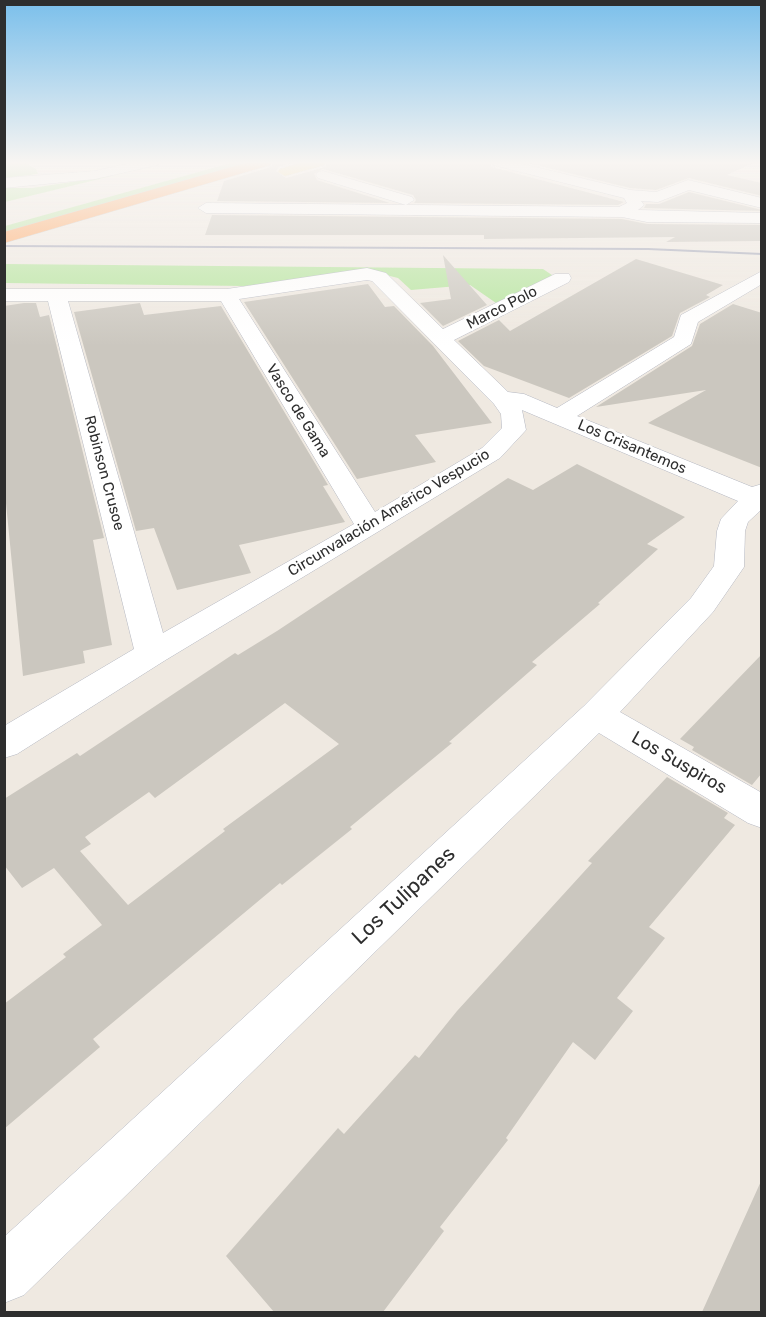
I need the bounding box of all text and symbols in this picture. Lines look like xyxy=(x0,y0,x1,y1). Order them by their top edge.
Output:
street label: Marco Polo xyxy=(464,283,540,333)
street label: Vasco de Gama xyxy=(262,361,334,461)
street label: Robinson Crusoe xyxy=(80,413,128,533)
street label: Los Crisantemos xyxy=(575,416,689,478)
street label: Circunvalación Américo Vespucio xyxy=(285,446,493,580)
street label: Los Suspiros xyxy=(628,727,730,799)
street label: Los Tulipanes xyxy=(347,842,461,950)

